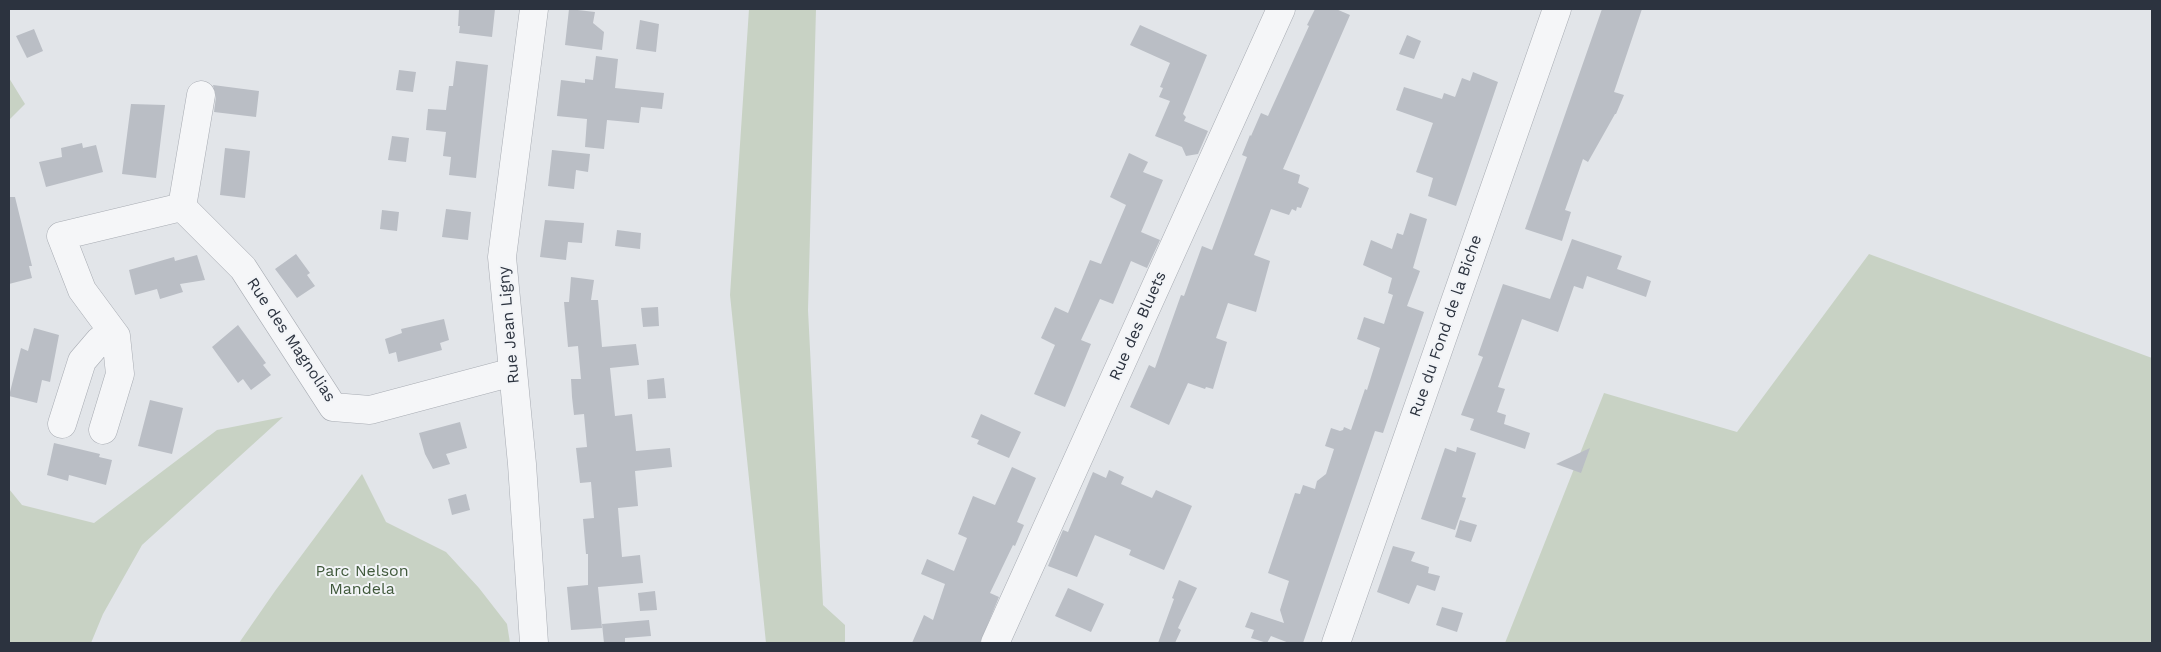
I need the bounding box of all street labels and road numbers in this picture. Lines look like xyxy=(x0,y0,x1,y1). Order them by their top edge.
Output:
street label: Rue du Fond de la Biche xyxy=(1406,232,1486,420)
street label: Rue Jean Ligny xyxy=(494,265,524,385)
street label: Rue des Bluets xyxy=(1105,268,1171,384)
street label: Rue des Magnolias xyxy=(242,274,340,406)

